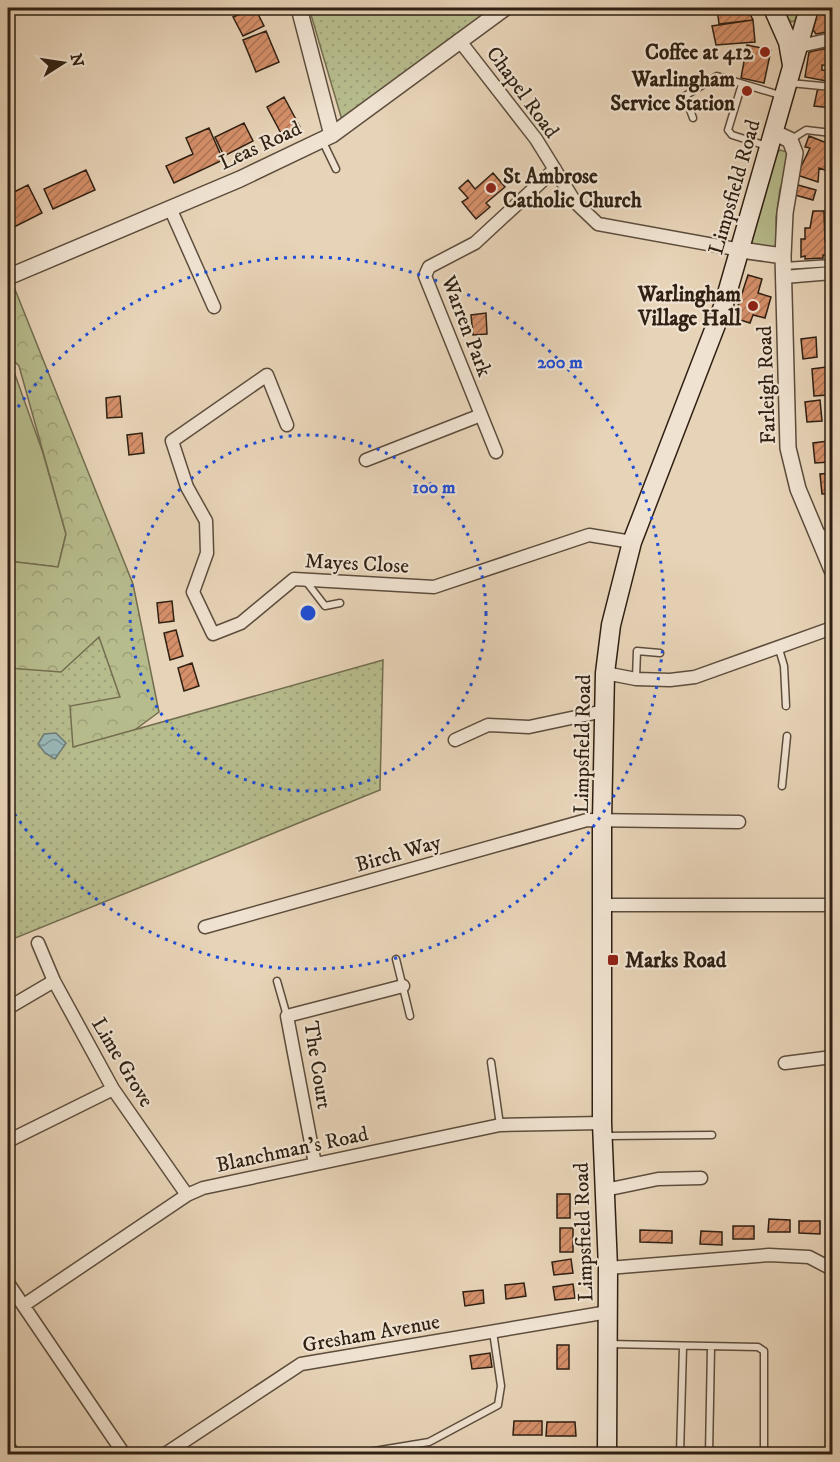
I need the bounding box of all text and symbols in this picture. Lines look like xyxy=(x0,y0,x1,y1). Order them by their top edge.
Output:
north arrow xyxy=(33,33,93,93)
place label: Coffee at 412 xyxy=(645,40,754,66)
street label: Chapel Road xyxy=(480,41,565,144)
marker: Coffee at 412 xyxy=(758,45,772,59)
text: N xyxy=(66,52,88,69)
place label: Warlingham Service Station xyxy=(610,67,736,117)
marker: Warlingham Service Station xyxy=(740,84,754,98)
street label: Leas Road xyxy=(215,115,306,176)
street label: Limpsfield Road xyxy=(703,116,767,258)
place label: St Ambrose Catholic Church xyxy=(503,164,643,214)
marker: St Ambrose Catholic Church xyxy=(484,181,498,195)
street label: Warren Park xyxy=(435,271,497,381)
place label: Warlingham Village Hall xyxy=(637,282,742,332)
marker: Warlingham Village Hall xyxy=(746,299,760,313)
street label: Farleigh Road xyxy=(752,325,782,445)
text: 200 m xyxy=(537,352,583,374)
text: 100 m xyxy=(412,477,456,499)
street label: Mayes Close xyxy=(304,548,410,580)
centre of rings xyxy=(298,603,318,623)
street label: Limpsfield Road xyxy=(569,674,597,814)
street label: Birch Way xyxy=(353,829,445,879)
place label: Marks Road xyxy=(625,948,727,974)
marker: Marks Road xyxy=(606,953,620,967)
street label: Lime Grove xyxy=(85,1013,159,1112)
street label: The Court xyxy=(297,1019,337,1111)
street label: Blanchman's Road xyxy=(214,1121,371,1179)
street label: Limpsfield Road xyxy=(569,1161,599,1302)
street label: Gresham Avenue xyxy=(300,1309,442,1359)

